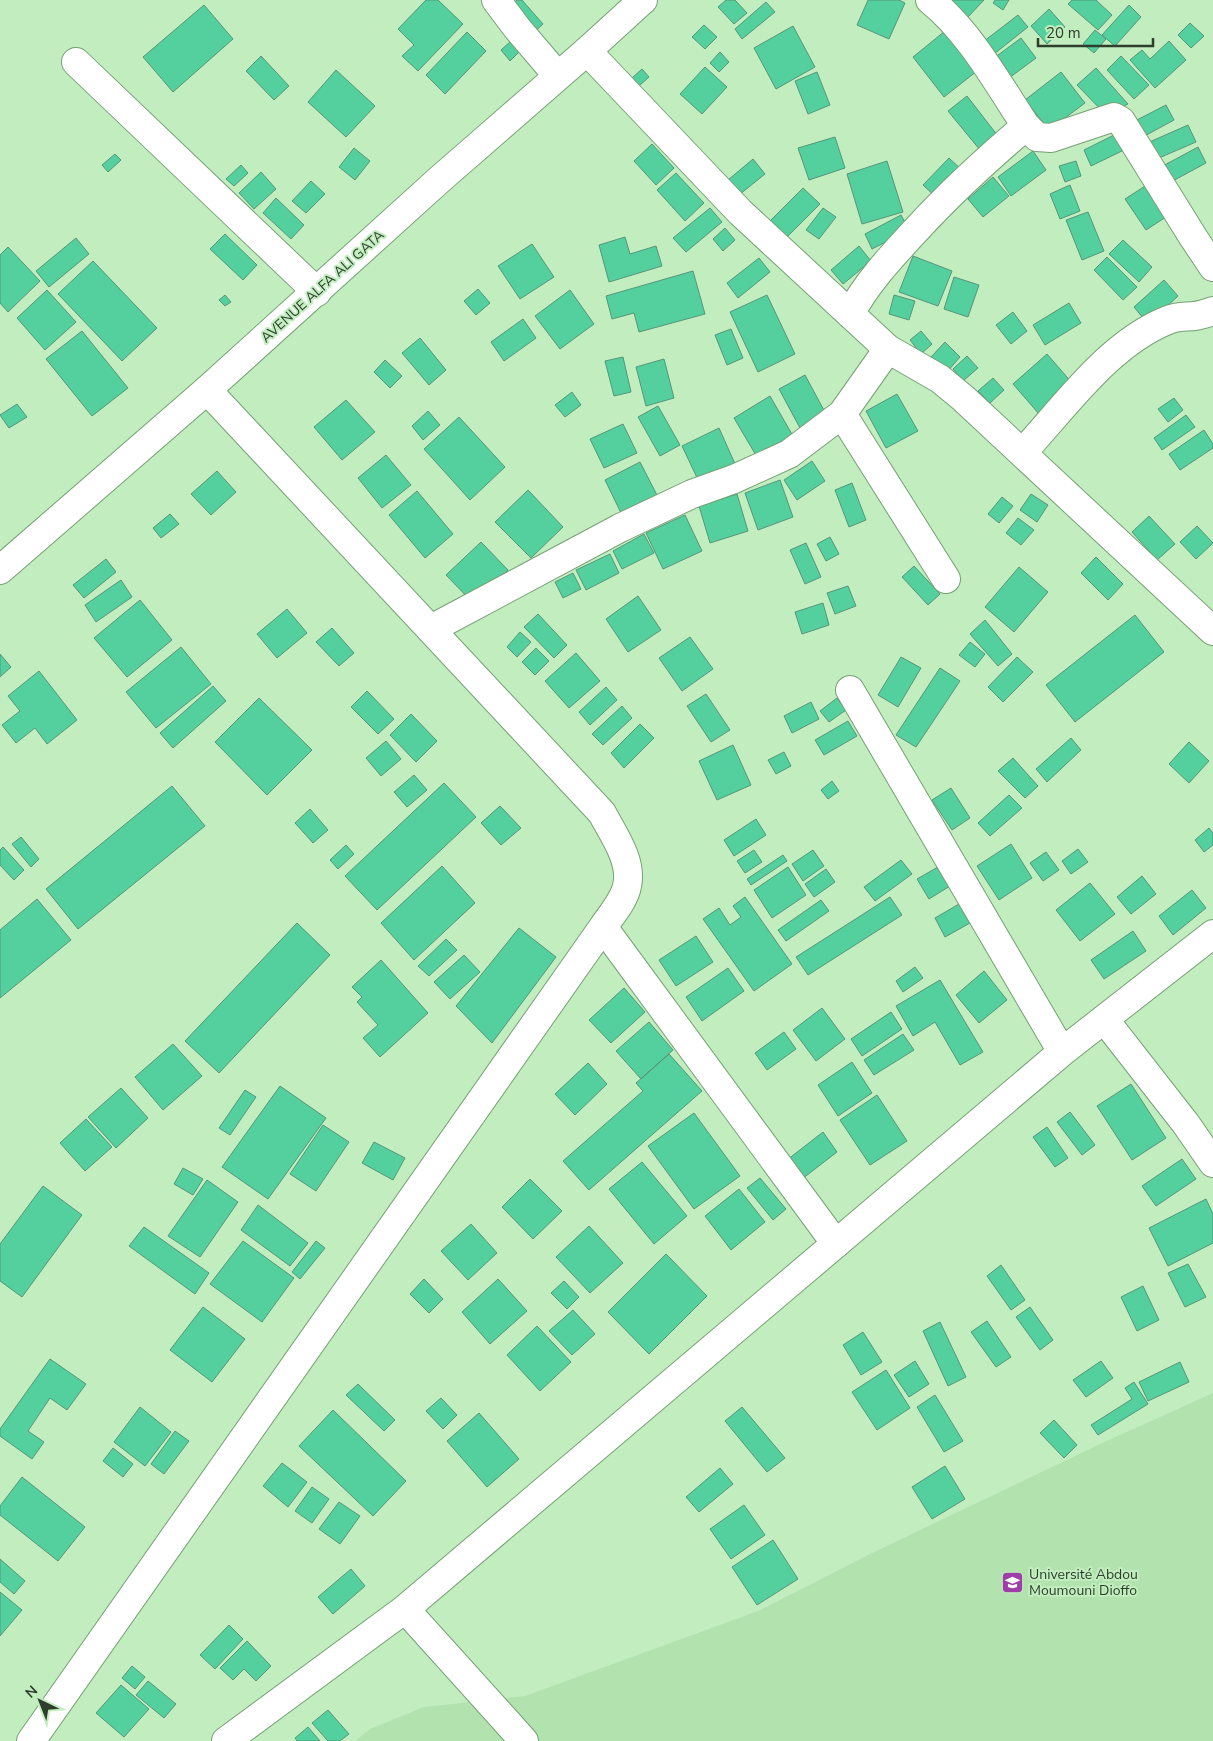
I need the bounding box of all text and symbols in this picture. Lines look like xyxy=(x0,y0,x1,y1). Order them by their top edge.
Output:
scale bar xyxy=(1038,15,1153,47)
text: 20 m xyxy=(1046,23,1081,43)
street label: AVENUE ALFA ALI GATA xyxy=(257,226,388,347)
place label: Université Abdou Moumouni Dioffo xyxy=(1029,1565,1138,1600)
school or university icon: Université Abdou Moumouni Dioffo xyxy=(1001,1570,1025,1594)
north arrow xyxy=(15,1676,65,1726)
text: N xyxy=(21,1681,42,1702)

